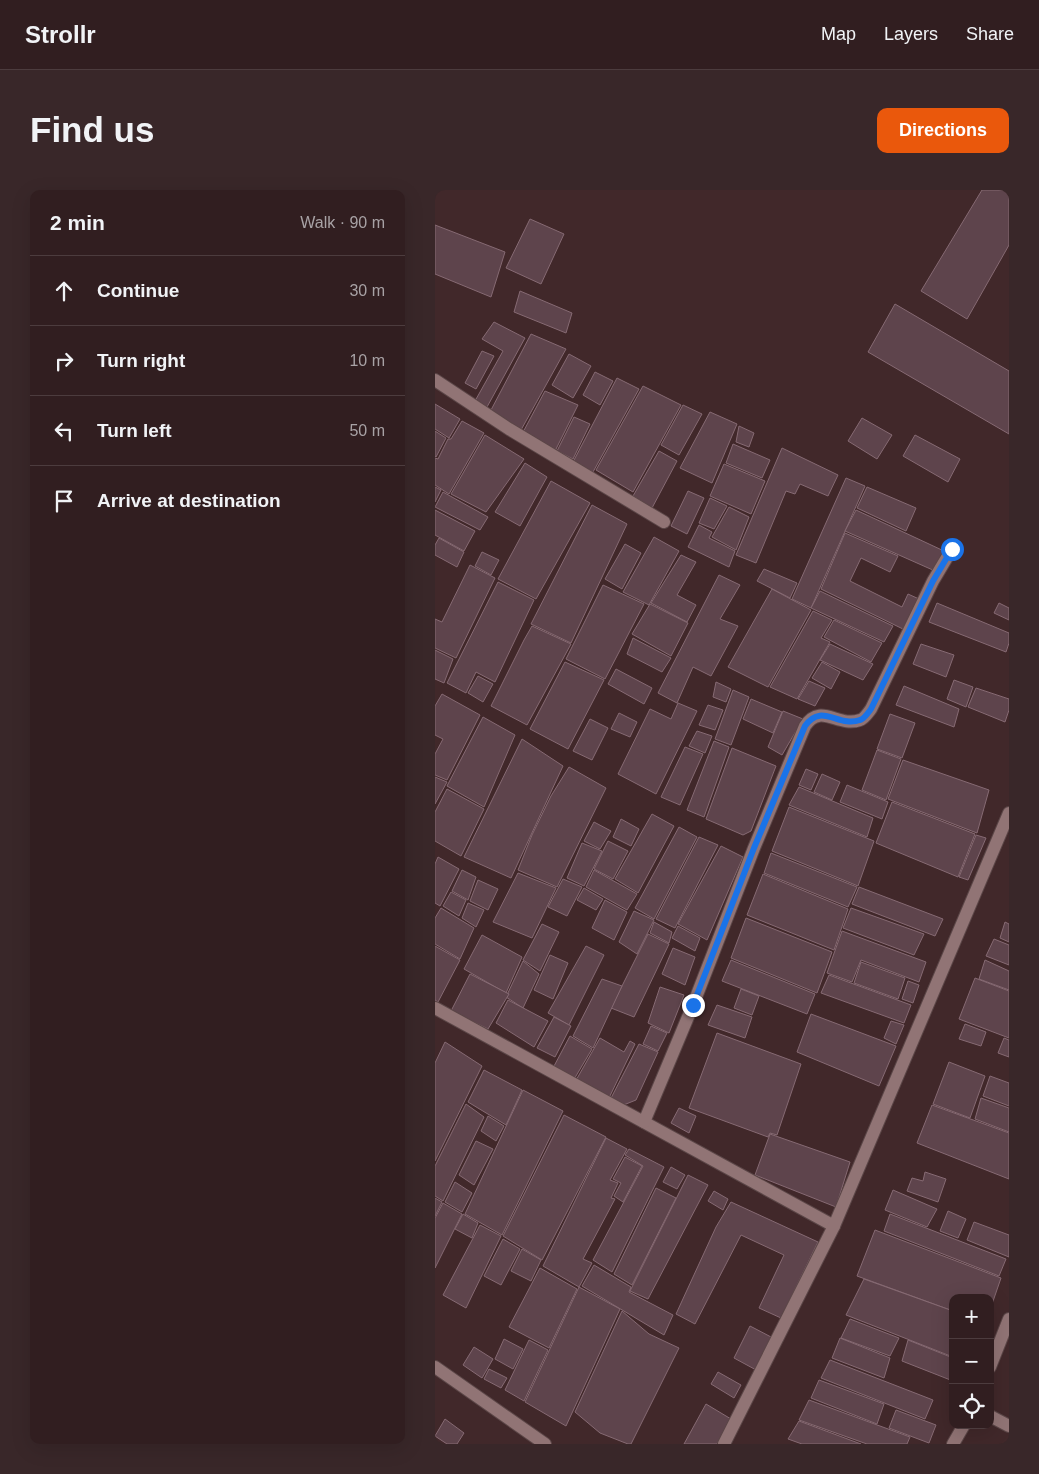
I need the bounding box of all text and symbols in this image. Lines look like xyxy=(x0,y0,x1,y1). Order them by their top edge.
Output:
text: Strollr xyxy=(25,21,96,48)
text: Map xyxy=(821,24,856,44)
text: Layers xyxy=(884,24,938,44)
text: Share xyxy=(966,24,1014,44)
button: Directions xyxy=(877,108,1009,153)
text: Find us xyxy=(30,110,154,149)
text: 2 min xyxy=(50,211,105,234)
text: Walk · 90 m xyxy=(300,214,385,231)
icon: ahead xyxy=(50,277,78,305)
text: Continue xyxy=(97,280,179,301)
text: 30 m xyxy=(349,282,385,299)
icon: right xyxy=(50,347,78,375)
text: Turn right xyxy=(97,350,185,371)
text: 10 m xyxy=(349,352,385,369)
icon: left xyxy=(50,417,78,445)
text: Turn left xyxy=(97,420,172,441)
text: 50 m xyxy=(349,422,385,439)
icon: arrive xyxy=(50,487,78,515)
text: Arrive at destination xyxy=(97,490,281,511)
route start xyxy=(941,538,964,561)
route end xyxy=(682,994,705,1017)
map controls xyxy=(949,1294,994,1429)
button: + xyxy=(949,1294,994,1339)
button: − xyxy=(949,1339,994,1384)
button: locate xyxy=(949,1384,994,1429)

